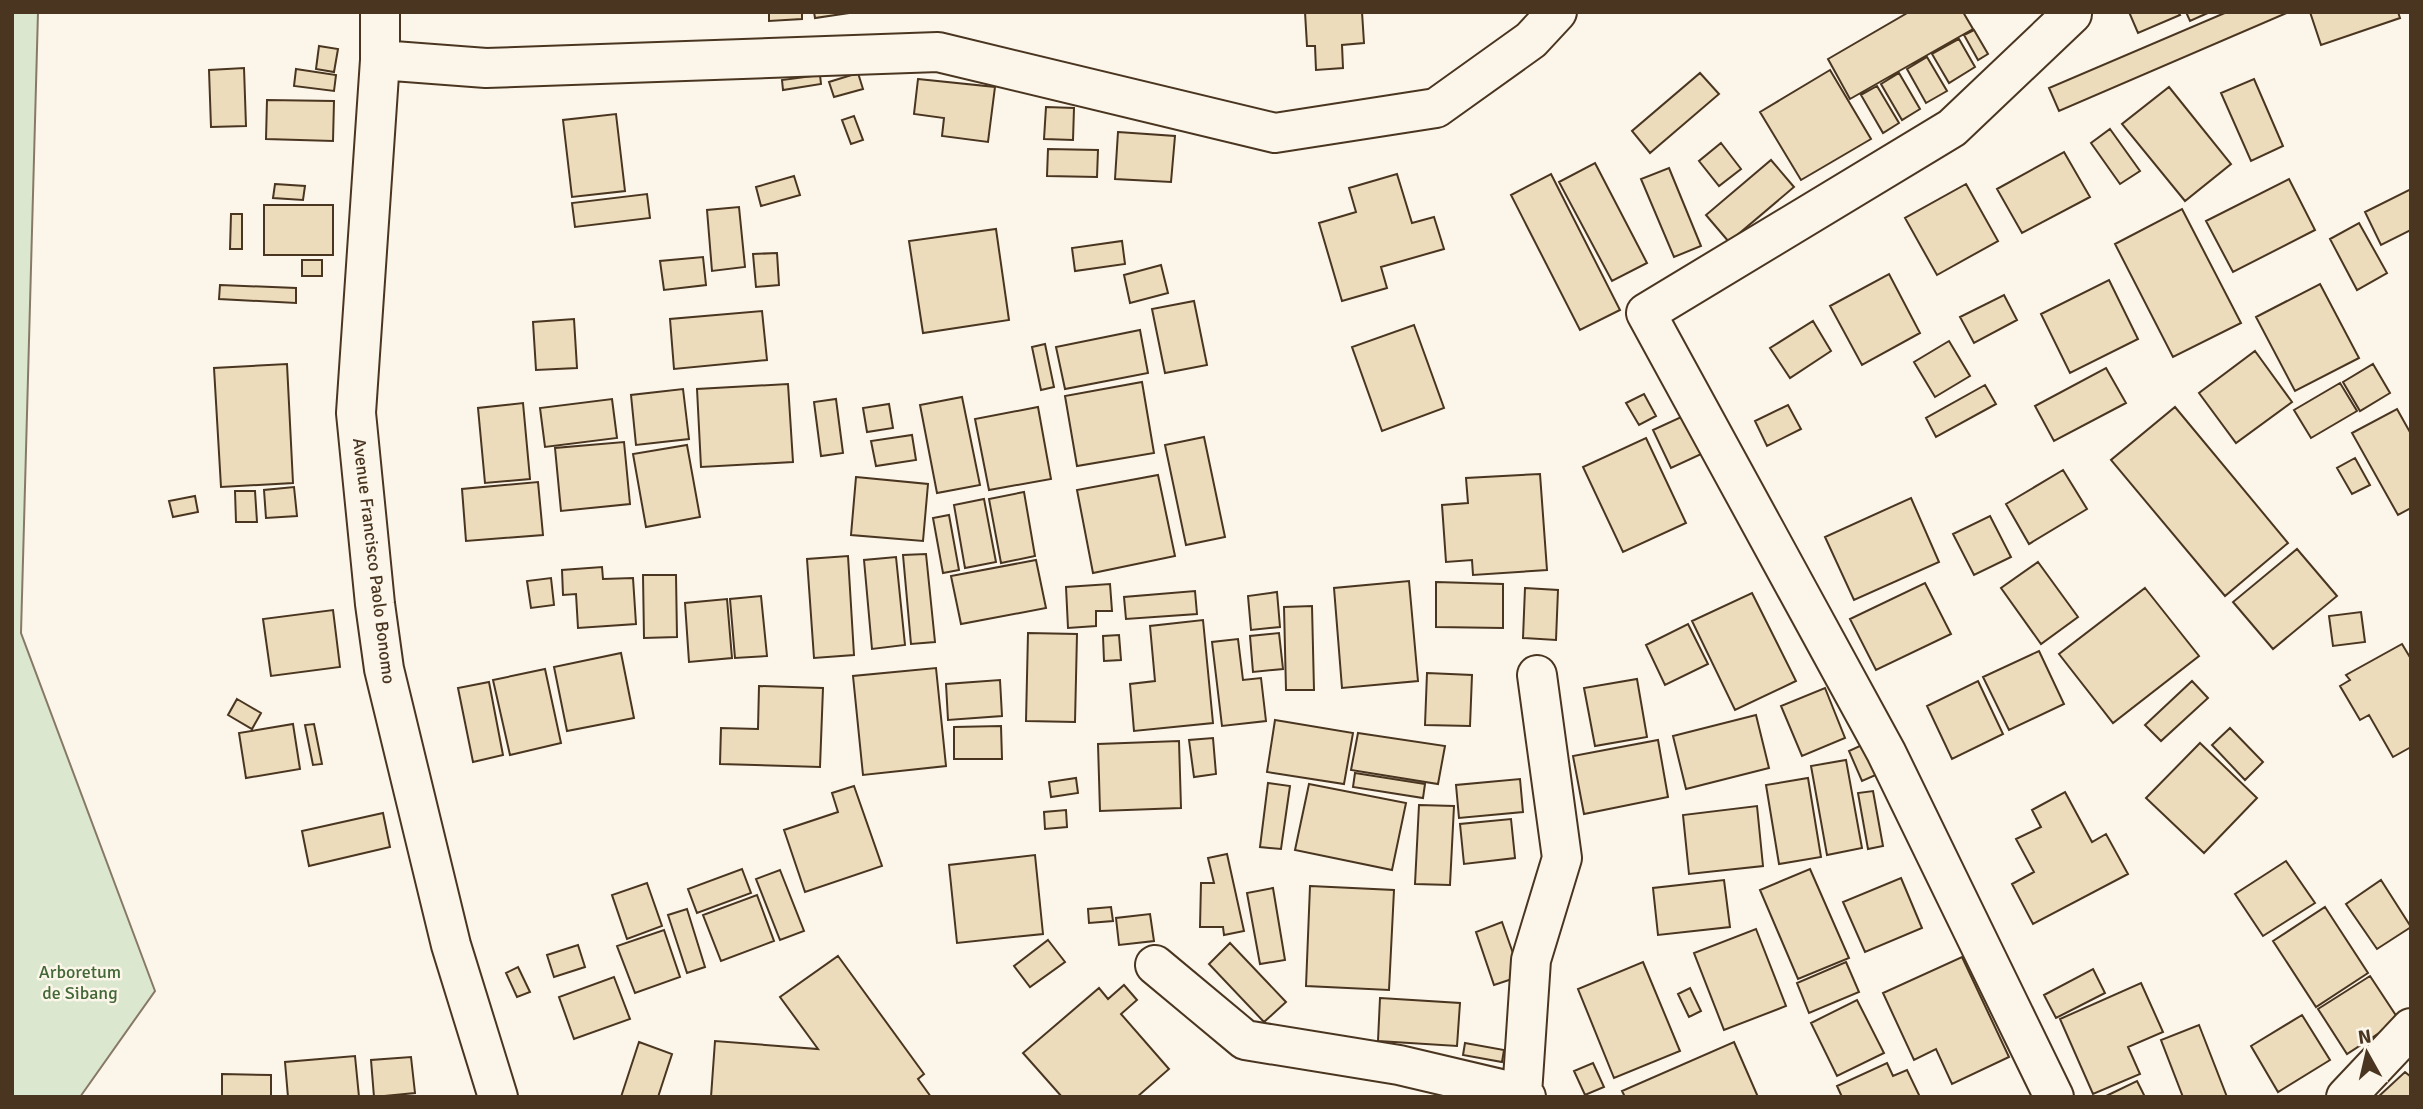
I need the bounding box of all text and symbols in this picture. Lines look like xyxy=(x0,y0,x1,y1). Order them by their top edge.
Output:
street label: Avenue Francisco Paolo Bonomo xyxy=(348,437,400,685)
park label: Arboretum de Sibang xyxy=(39,961,121,1004)
north arrow xyxy=(2332,1018,2402,1088)
text: N xyxy=(2357,1024,2373,1050)

